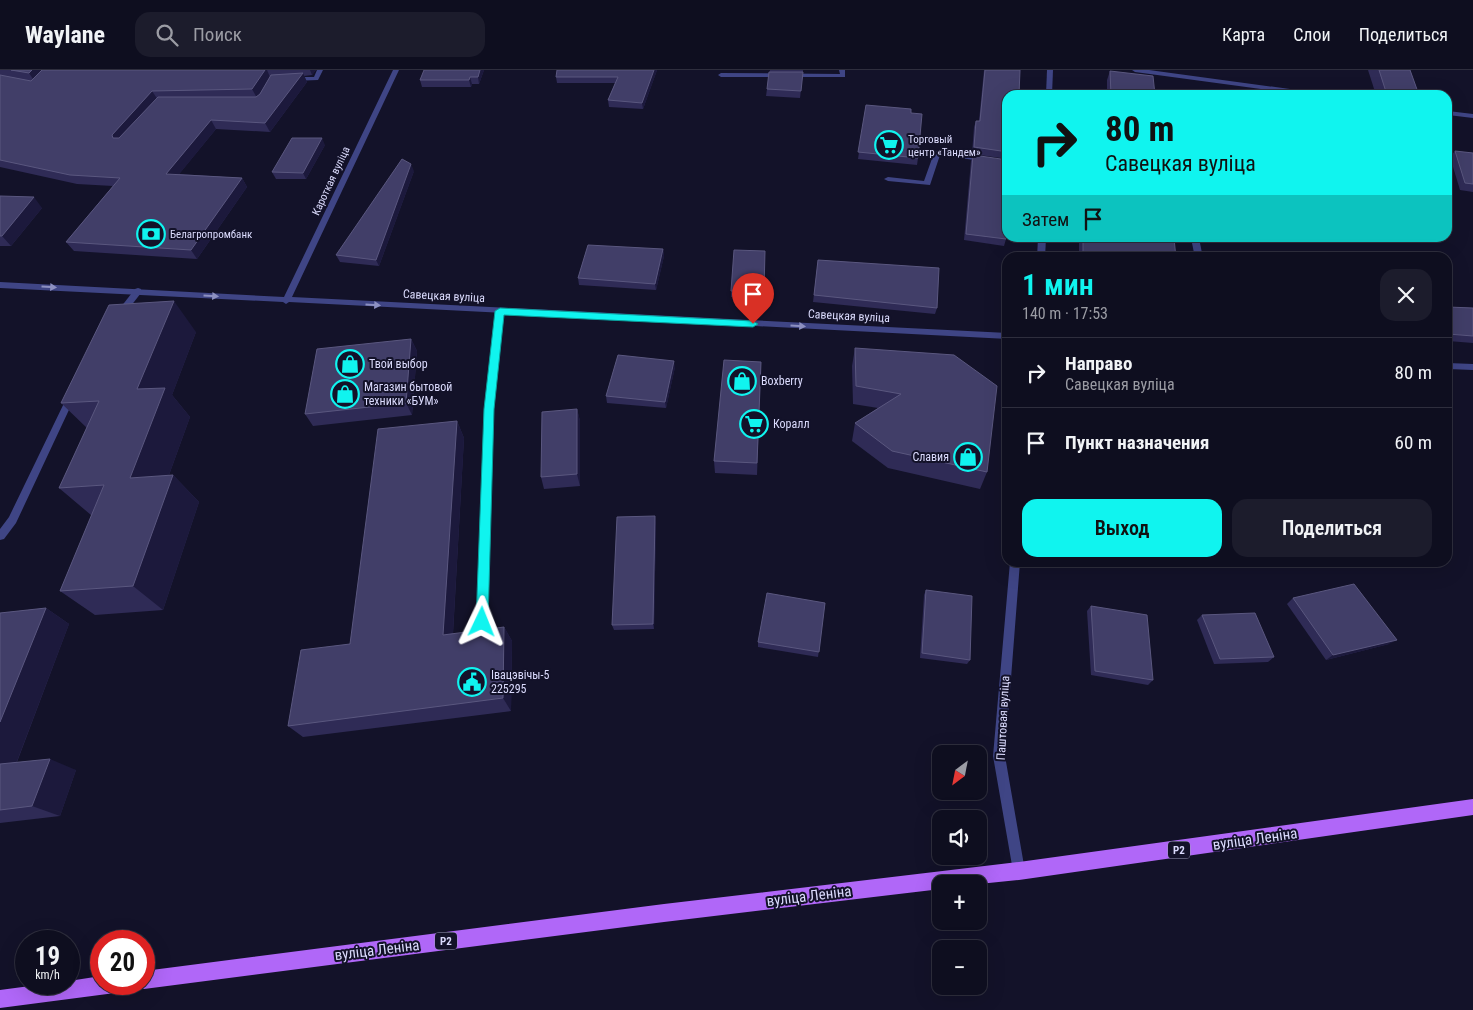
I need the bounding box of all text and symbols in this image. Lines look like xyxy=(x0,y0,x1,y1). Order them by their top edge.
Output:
search box xyxy=(135,12,485,57)
text: Waylane xyxy=(25,21,105,49)
icon: search xyxy=(153,21,181,49)
text: Поиск xyxy=(193,23,242,46)
text: Карта xyxy=(1222,24,1265,45)
text: Слои xyxy=(1293,24,1331,45)
text: Поделиться xyxy=(1359,24,1448,45)
text: 80 m xyxy=(1105,109,1174,150)
icon: right xyxy=(1022,110,1087,175)
supermarket icon: Торговый центр «Тандем» xyxy=(874,130,904,160)
place label: Торговый центр «Тандем» xyxy=(908,133,981,159)
street label: Кароткая вуліца xyxy=(309,145,353,217)
text: Савецкая вуліца xyxy=(1105,151,1256,176)
icon: arrive xyxy=(1079,205,1107,233)
text: Затем xyxy=(1022,208,1069,231)
bank icon: Белагропромбанк xyxy=(136,219,166,249)
place label: Белагропромбанк xyxy=(170,228,253,241)
text: 1 мин xyxy=(1022,267,1094,302)
button: close xyxy=(1380,269,1432,321)
pin xyxy=(732,273,774,324)
icon: arrive xyxy=(739,280,767,308)
one-way arrow xyxy=(41,284,57,292)
street label: Савецкая вуліца xyxy=(403,287,486,305)
one-way arrow xyxy=(203,292,219,300)
one-way arrow xyxy=(365,301,381,309)
text: 140 m · 17:53 xyxy=(1022,304,1108,323)
street label: Савецкая вуліца xyxy=(808,307,891,325)
one-way arrow xyxy=(790,323,806,331)
shop icon: Твой выбор xyxy=(335,349,365,379)
text: Направо xyxy=(1065,352,1132,375)
place label: Твой выбор xyxy=(369,357,428,371)
icon: right xyxy=(1022,359,1050,387)
text: 80 m xyxy=(1395,361,1432,384)
shop icon: Boxberry xyxy=(727,366,757,396)
place label: Boxberry xyxy=(761,374,803,388)
text: Савецкая вуліца xyxy=(1065,375,1175,394)
shop icon: Магазин бытовой техники «БУМ» xyxy=(330,379,360,409)
place label: Магазин бытовой техники «БУМ» xyxy=(364,380,452,408)
supermarket icon: Коралл xyxy=(739,409,769,439)
place label: Коралл xyxy=(773,417,810,431)
icon: arrive xyxy=(1022,429,1050,457)
text: Пункт назначения xyxy=(1065,431,1209,454)
text: 60 m xyxy=(1395,431,1432,454)
shop icon: Славия xyxy=(953,442,983,472)
place label: Славия xyxy=(912,450,949,464)
button: Выход xyxy=(1022,499,1222,557)
button: Поделиться xyxy=(1232,499,1432,557)
position arrow xyxy=(455,595,507,647)
public building icon: Івацэвічы-5 225295 xyxy=(457,667,487,697)
place label: Івацэвічы-5 225295 xyxy=(491,668,549,696)
street label: Паштовая вуліца xyxy=(994,675,1012,761)
north arrow xyxy=(932,745,988,800)
map controls xyxy=(932,745,987,995)
button: sound xyxy=(932,810,987,865)
street label: вуліца Леніна xyxy=(1212,824,1298,854)
road number: Р2 xyxy=(1168,842,1190,858)
button: + xyxy=(932,875,987,930)
street label: вуліца Леніна xyxy=(766,882,852,910)
speed limit sign: 20 xyxy=(90,930,155,995)
road number: Р2 xyxy=(435,932,457,949)
street label: вуліца Леніна xyxy=(334,936,420,964)
button: − xyxy=(932,940,987,995)
text: 19 xyxy=(35,942,60,971)
text: km/h xyxy=(35,968,60,982)

